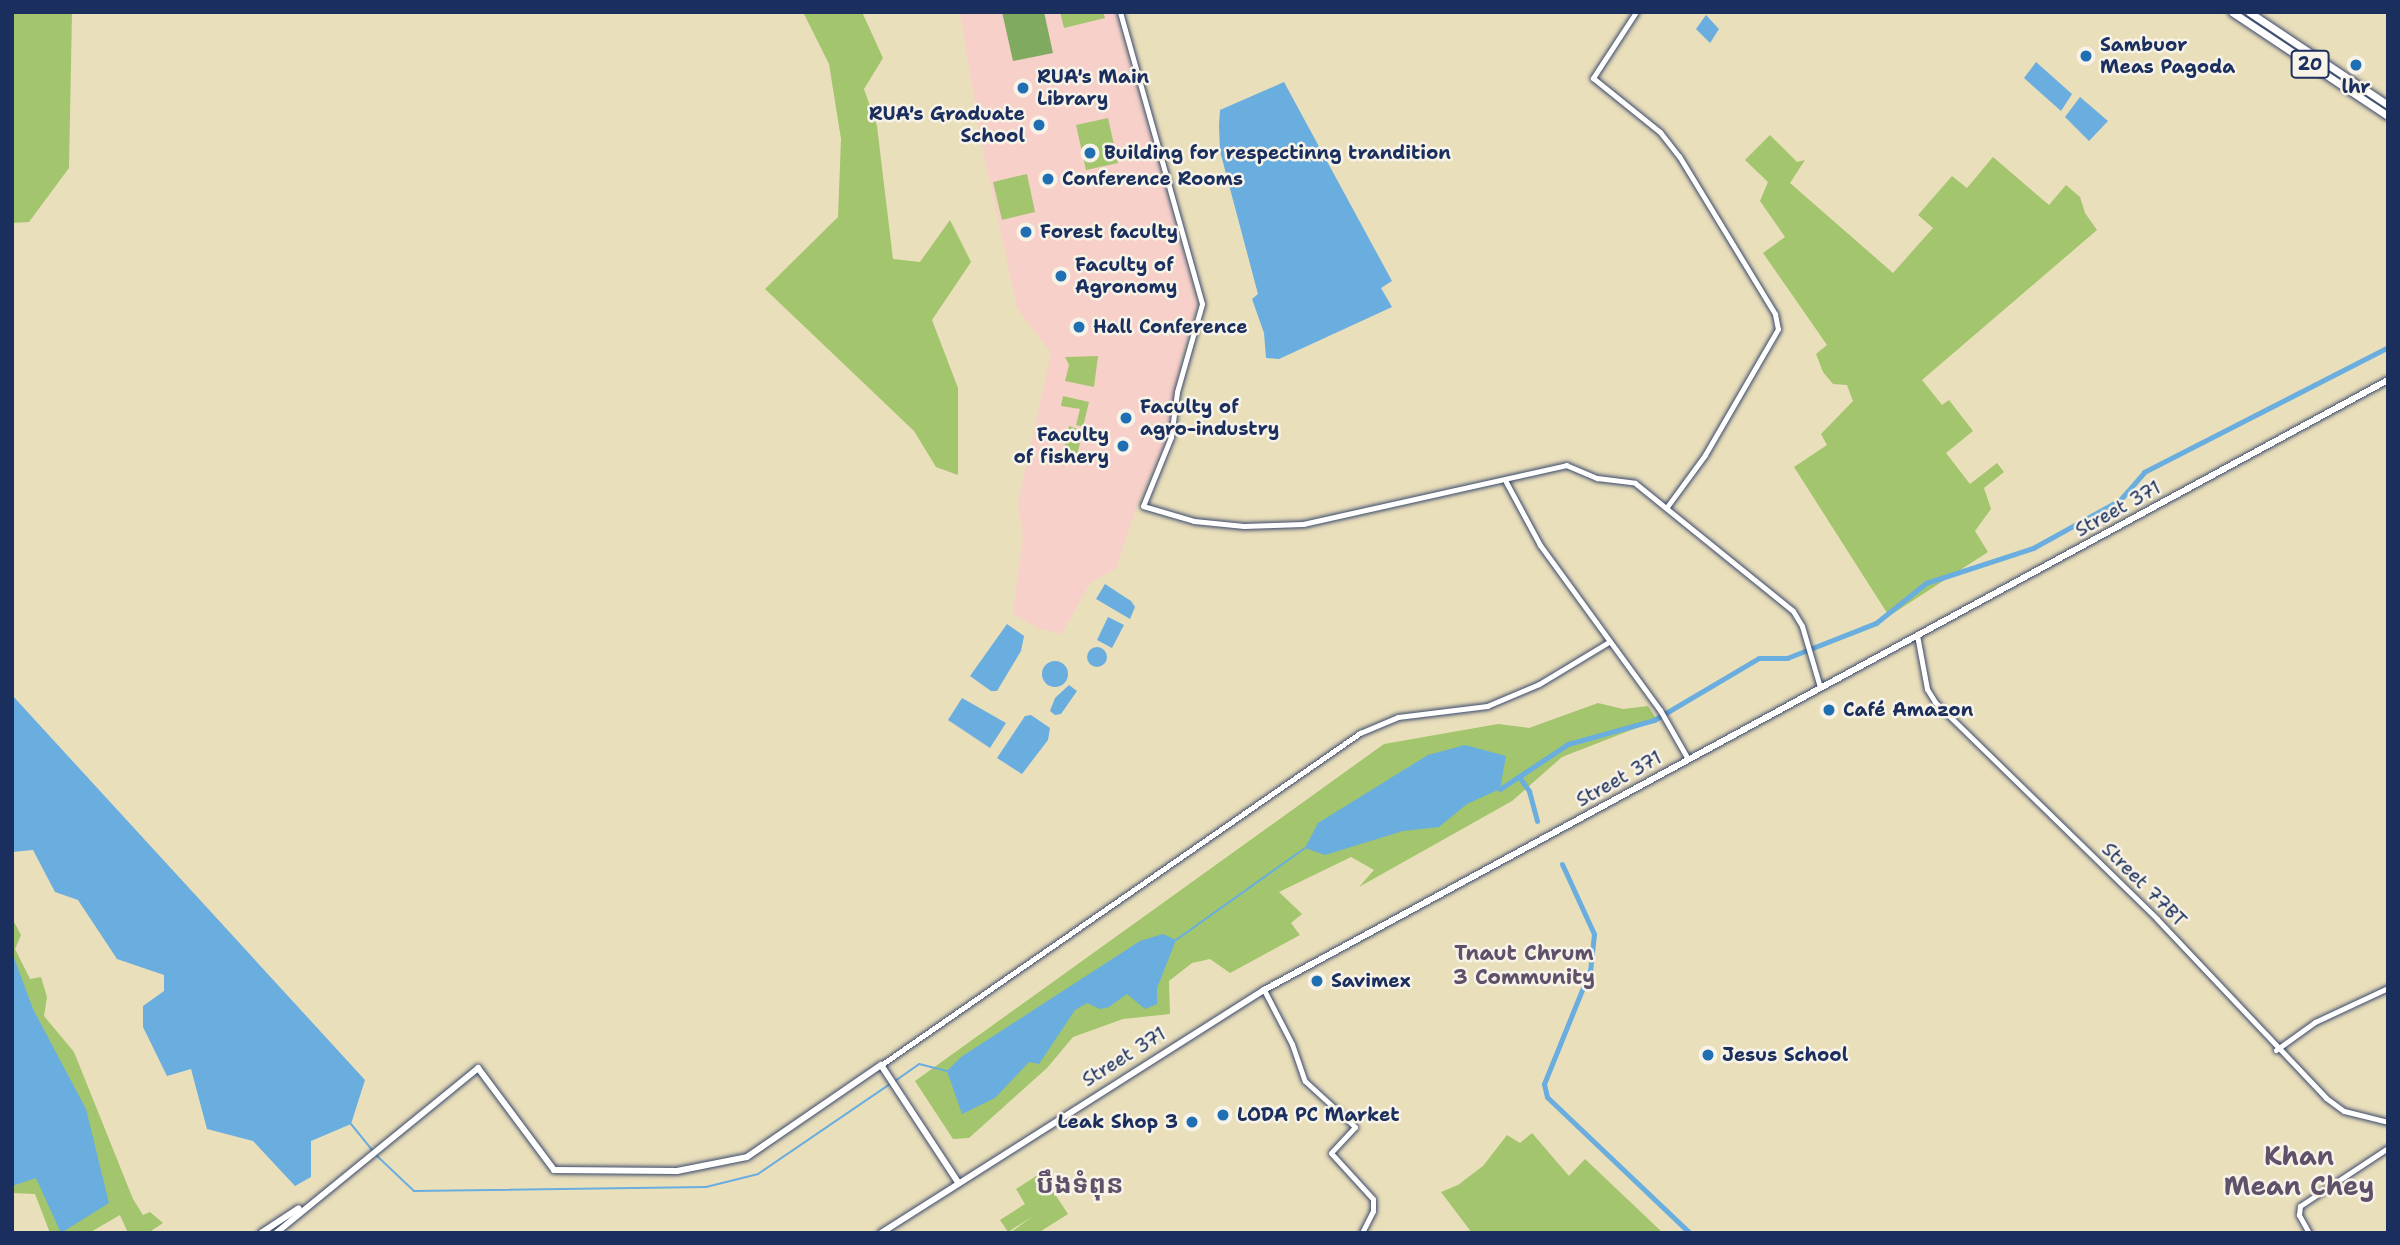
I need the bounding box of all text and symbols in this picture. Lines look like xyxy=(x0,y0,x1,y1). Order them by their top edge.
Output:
place label: Sambuor Meas Pagoda xyxy=(2100,34,2235,78)
marker: Sambuor Meas Pagoda xyxy=(2078,48,2094,64)
road number: 20 xyxy=(2289,50,2331,78)
marker: lhr xyxy=(2348,57,2364,73)
place label: RUA's Main Library xyxy=(1037,66,1149,110)
place label: lhr xyxy=(2341,76,2371,98)
marker: RUA's Main Library xyxy=(1015,80,1031,96)
place label: RUA's Graduate School xyxy=(869,103,1025,147)
marker: RUA's Graduate School xyxy=(1031,117,1047,133)
place label: Building for respectinng trandition xyxy=(1104,142,1451,164)
marker: Building for respectinng trandition xyxy=(1082,145,1098,161)
place label: Conference Rooms xyxy=(1062,168,1243,190)
marker: Conference Rooms xyxy=(1040,171,1056,187)
place label: Forest faculty xyxy=(1040,221,1178,243)
marker: Forest faculty xyxy=(1018,224,1034,240)
place label: Faculty of Agronomy xyxy=(1075,254,1177,298)
marker: Faculty of Agronomy xyxy=(1053,268,1069,284)
place label: Hall Conference xyxy=(1093,316,1248,338)
marker: Hall Conference xyxy=(1071,319,1087,335)
place label: Faculty of agro-industry xyxy=(1140,396,1279,440)
marker: Faculty of agro-industry xyxy=(1118,410,1134,426)
place label: Faculty of fishery xyxy=(1013,424,1109,468)
marker: Faculty of fishery xyxy=(1115,438,1131,454)
street label: Street 371 xyxy=(2071,476,2165,542)
place label: Café Amazon xyxy=(1843,699,1973,721)
marker: Café Amazon xyxy=(1821,702,1837,718)
street label: Street 371 xyxy=(1572,746,1666,812)
street label: Street 77BT xyxy=(2097,838,2191,932)
district label: Tnaut Chrum 3 Community xyxy=(1453,940,1595,990)
place label: Savimex xyxy=(1331,970,1411,992)
marker: Savimex xyxy=(1309,973,1325,989)
street label: Street 371 xyxy=(1078,1022,1170,1092)
place label: Jesus School xyxy=(1722,1044,1848,1066)
marker: Jesus School xyxy=(1700,1047,1716,1063)
place label: LODA PC Market xyxy=(1237,1104,1399,1126)
marker: LODA PC Market xyxy=(1215,1107,1231,1123)
place label: Leak Shop 3 xyxy=(1057,1111,1178,1133)
marker: Leak Shop 3 xyxy=(1184,1114,1200,1130)
district label: Khan Mean Chey xyxy=(2224,1140,2374,1202)
district label: បឹងទំពុន xyxy=(1036,1168,1124,1200)

